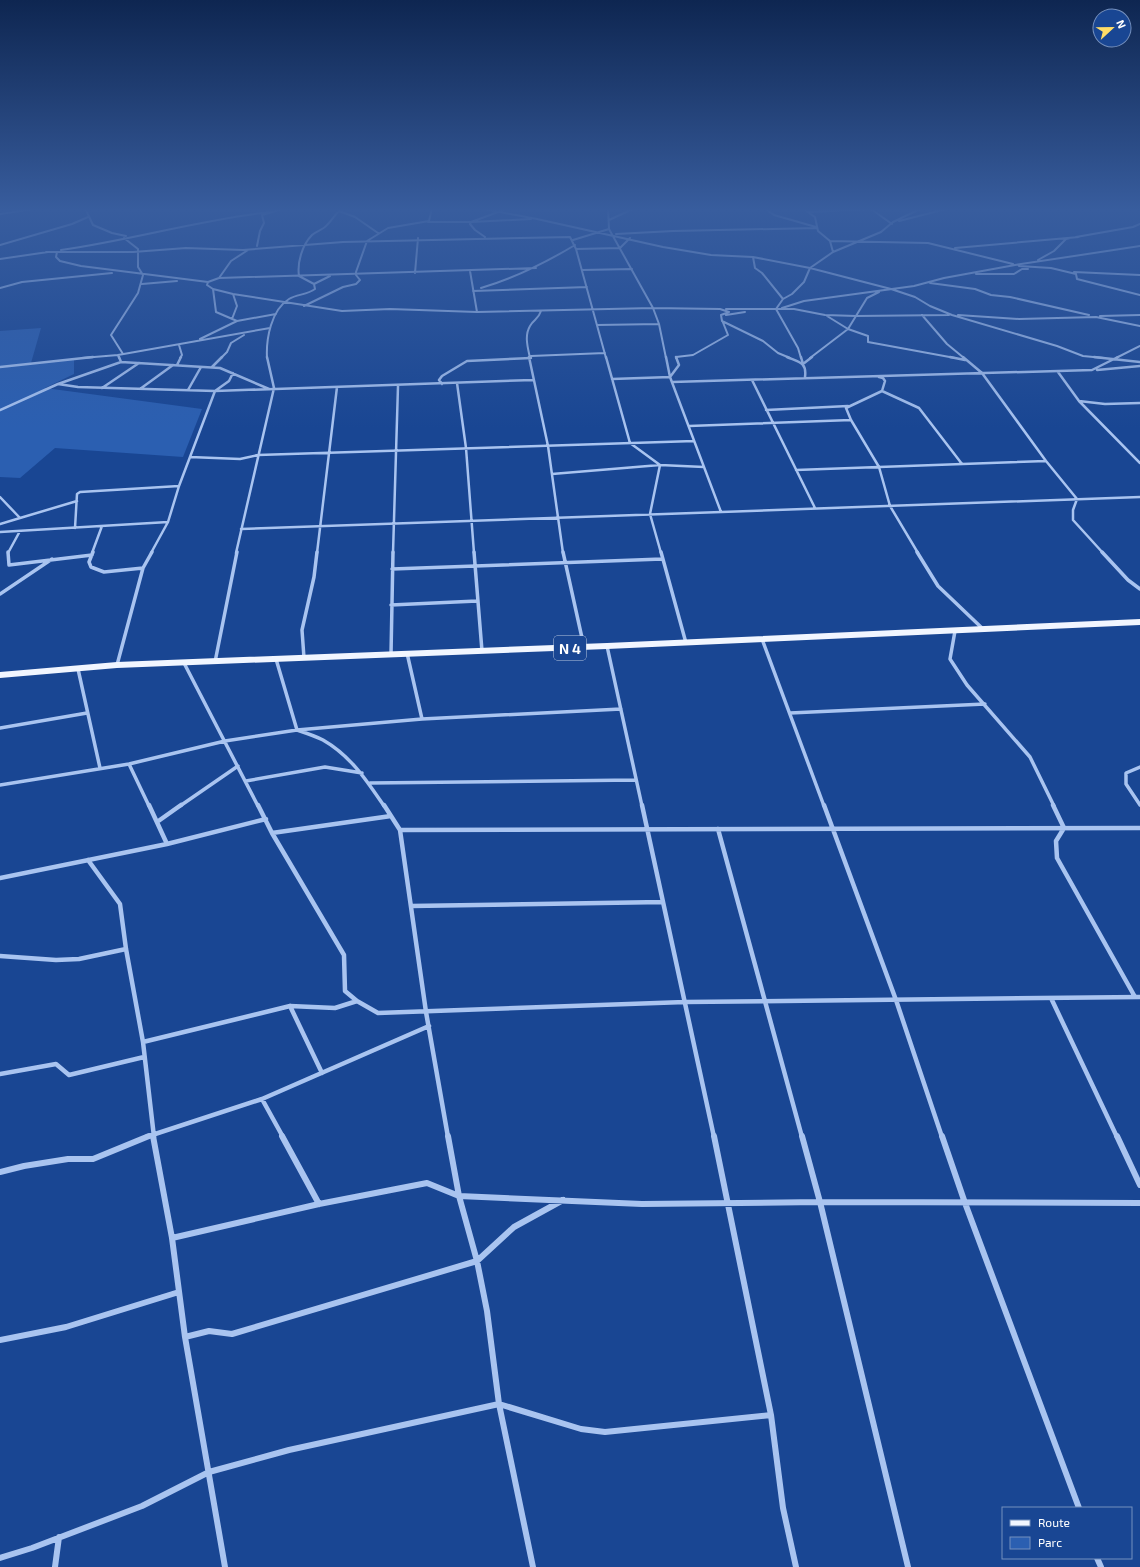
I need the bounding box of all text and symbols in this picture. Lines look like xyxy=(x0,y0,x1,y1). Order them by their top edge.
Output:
north arrow xyxy=(1092,8,1132,48)
text: N xyxy=(1114,18,1129,30)
road number: N 4 xyxy=(554,636,586,660)
legend xyxy=(1002,1507,1132,1559)
text: Route xyxy=(1038,1515,1070,1529)
text: Parc xyxy=(1038,1535,1062,1549)

